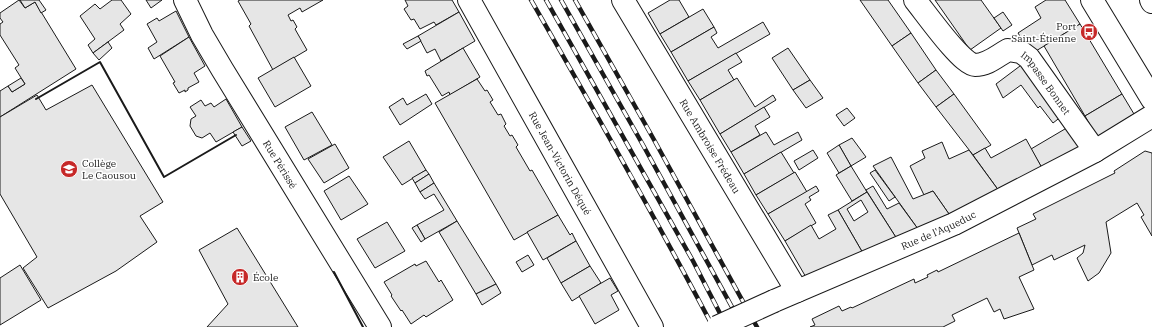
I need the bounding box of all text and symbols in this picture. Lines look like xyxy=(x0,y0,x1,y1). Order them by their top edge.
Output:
place label: Port Saint-Étienne xyxy=(1011,20,1076,45)
bus stop icon: Port Saint-Étienne xyxy=(1079,22,1099,42)
street label: Impasse Bonnet xyxy=(1018,48,1074,117)
street label: Rue Ambroise Frédeau xyxy=(677,96,744,196)
street label: Rue Jean-Victorin Déqué xyxy=(526,109,594,217)
street label: Rue Périssé xyxy=(260,137,300,191)
place label: Collège Le Caousou xyxy=(82,157,136,182)
school or university icon: Collège Le Caousou xyxy=(59,159,79,179)
street label: Rue de l'Aqueduc xyxy=(899,207,978,252)
building icon: École xyxy=(230,267,250,287)
place label: École xyxy=(253,271,278,284)

